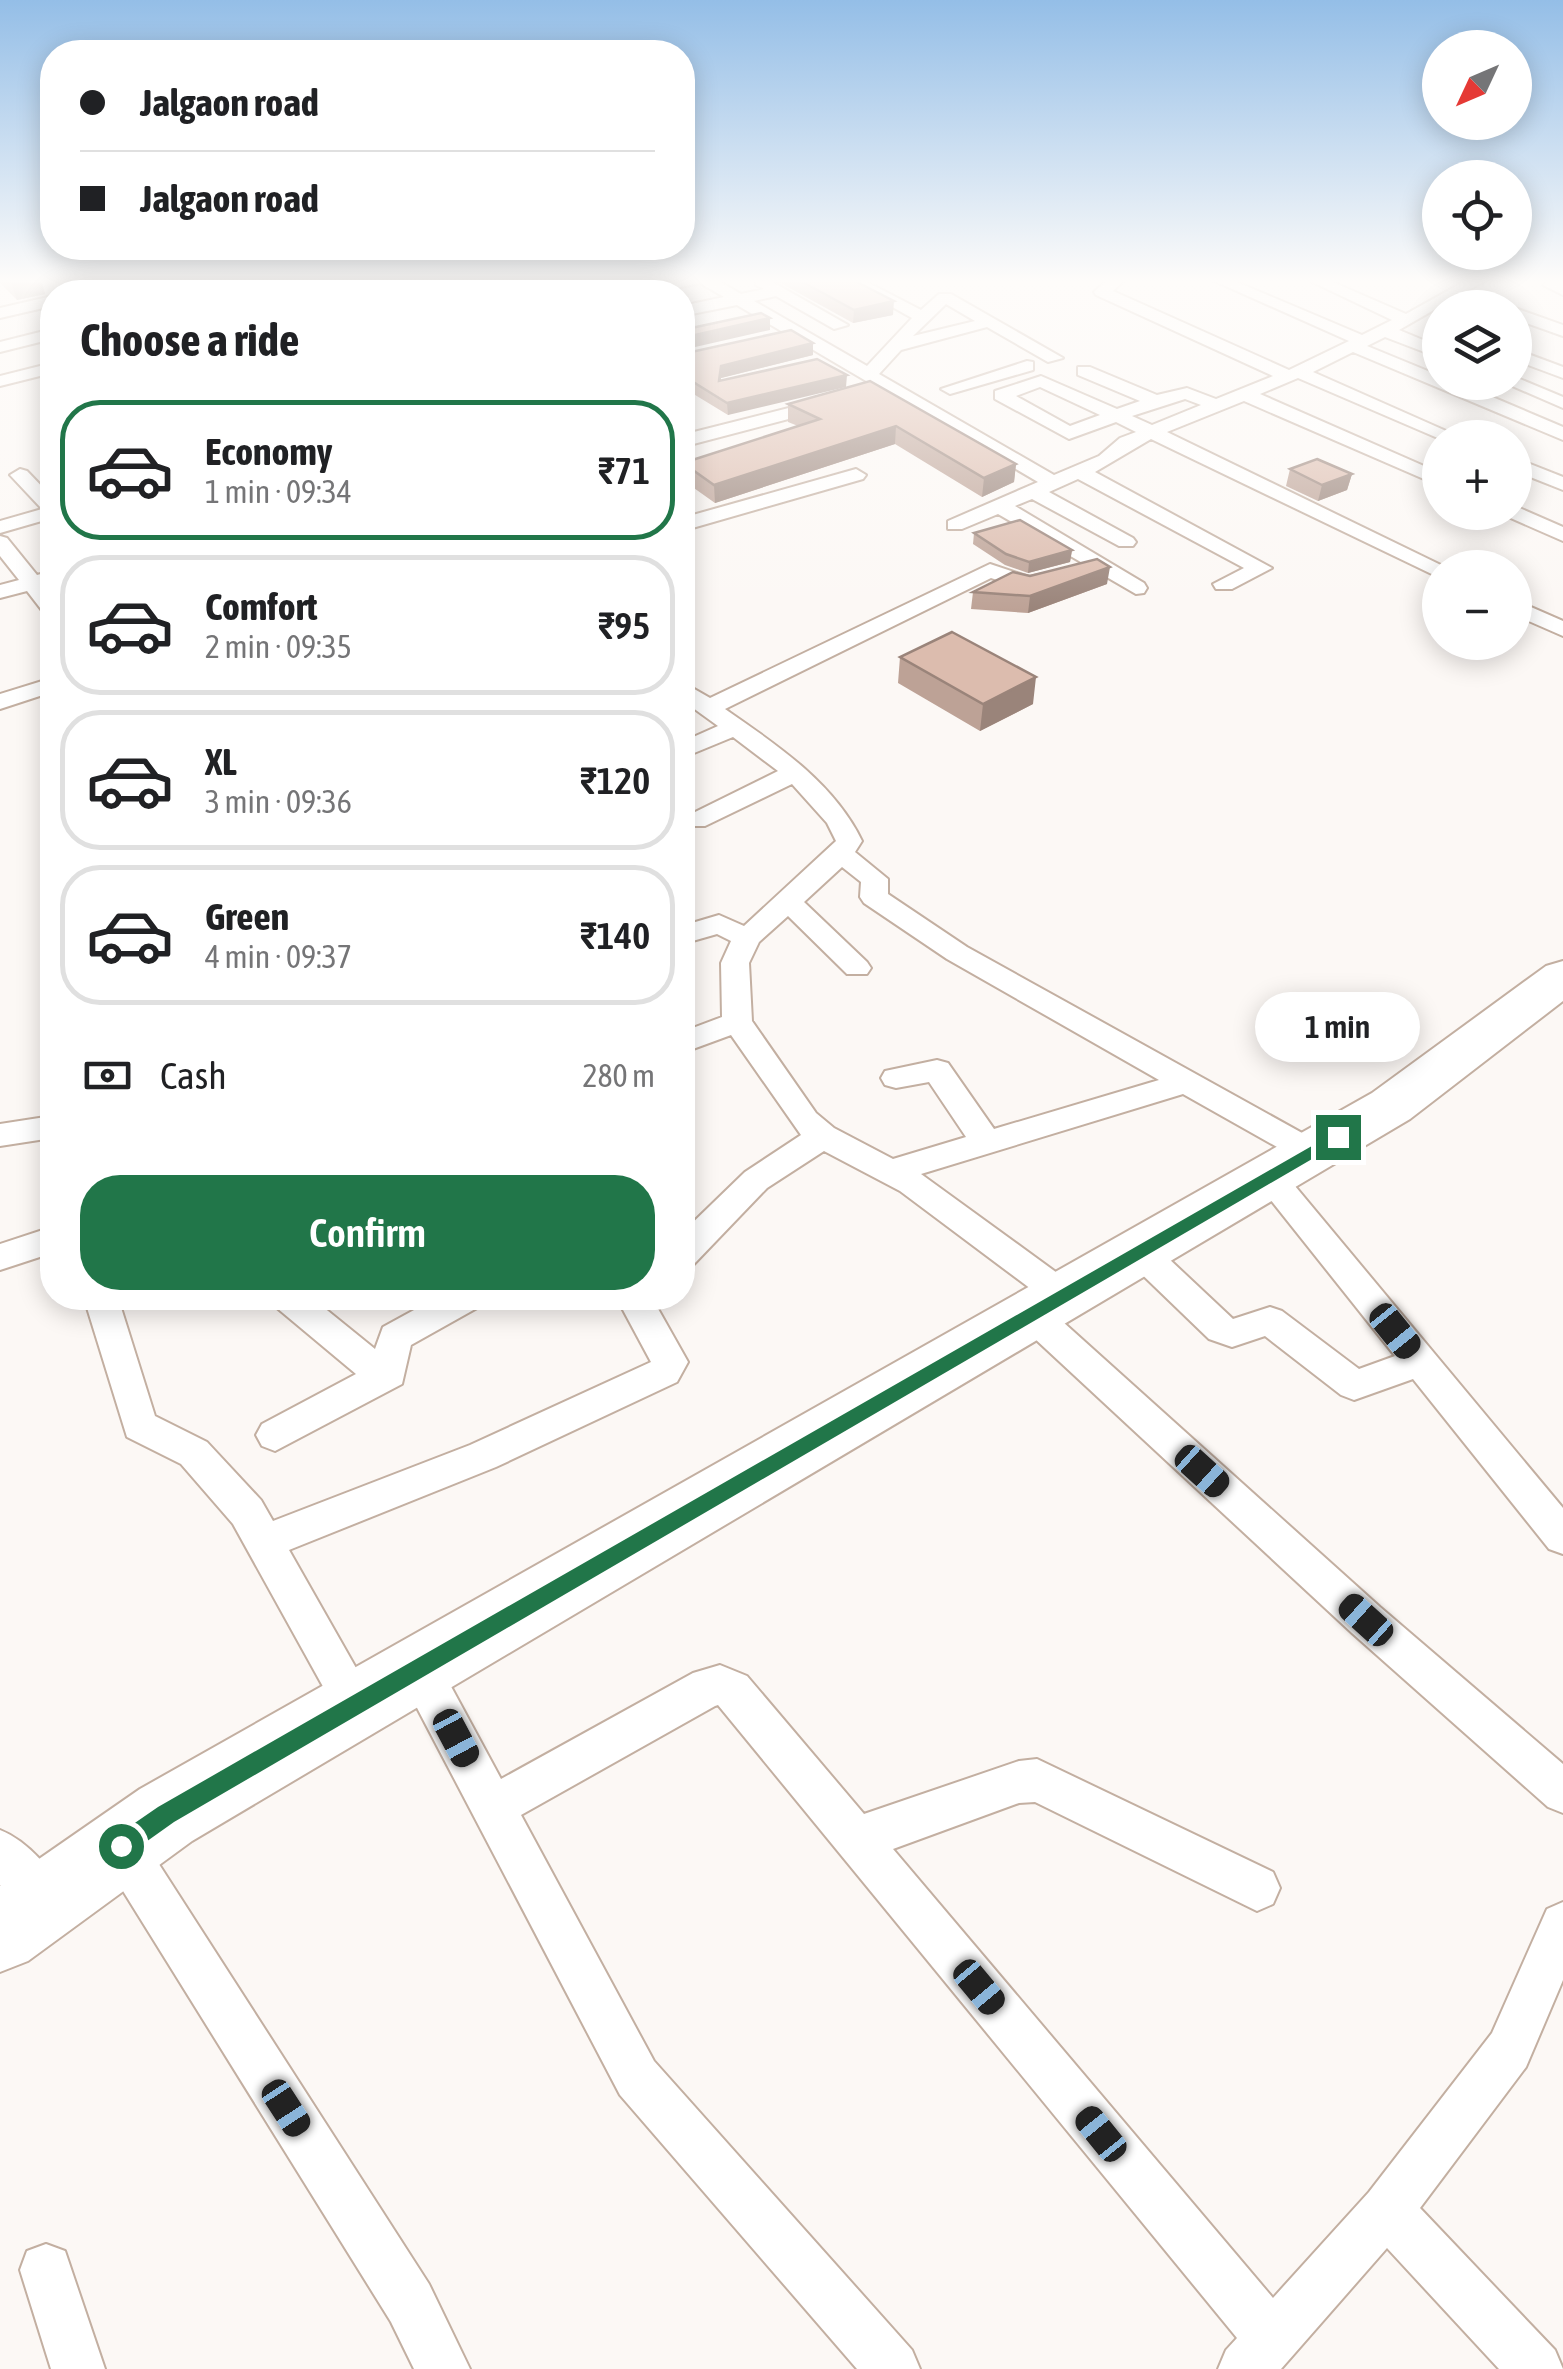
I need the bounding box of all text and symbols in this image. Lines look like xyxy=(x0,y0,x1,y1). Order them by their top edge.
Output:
north arrow xyxy=(1422,30,1532,140)
map controls xyxy=(1422,30,1532,660)
text: Jalgaon road xyxy=(140,81,319,124)
button: locate xyxy=(1422,160,1532,270)
text: Jalgaon road xyxy=(140,177,319,220)
button: layers xyxy=(1422,290,1532,400)
text: Choose a ride xyxy=(80,314,299,366)
button: + xyxy=(1422,420,1532,530)
icon: car xyxy=(85,425,175,515)
text: Economy xyxy=(205,430,332,473)
text: ₹71 xyxy=(598,449,650,492)
text: 1 min · 09:34 xyxy=(205,473,352,510)
button: − xyxy=(1422,550,1532,660)
icon: car xyxy=(85,580,175,670)
text: Comfort xyxy=(205,585,317,628)
text: ₹95 xyxy=(598,604,650,647)
text: 2 min · 09:35 xyxy=(205,628,352,665)
icon: car xyxy=(85,735,175,825)
text: XL xyxy=(205,740,237,783)
text: ₹120 xyxy=(580,759,650,802)
text: 3 min · 09:36 xyxy=(205,783,352,820)
icon: car xyxy=(85,890,175,980)
text: Green xyxy=(205,895,289,938)
text: ₹140 xyxy=(580,914,650,957)
text: 4 min · 09:37 xyxy=(205,938,352,975)
callout: 1 min xyxy=(1256,992,1420,1062)
text: 1 min xyxy=(1305,1008,1370,1045)
icon: cash xyxy=(80,1048,135,1103)
text: Cash xyxy=(160,1054,227,1097)
text: 280 m xyxy=(582,1057,655,1094)
route end xyxy=(1316,1115,1361,1160)
button: Confirm xyxy=(80,1175,655,1290)
car xyxy=(1364,1298,1426,1364)
car xyxy=(1170,1440,1234,1502)
car xyxy=(1334,1589,1398,1651)
car xyxy=(429,1704,483,1772)
route start xyxy=(99,1824,144,1869)
car xyxy=(948,1954,1010,2020)
car xyxy=(257,2075,315,2141)
car xyxy=(1070,2101,1132,2167)

